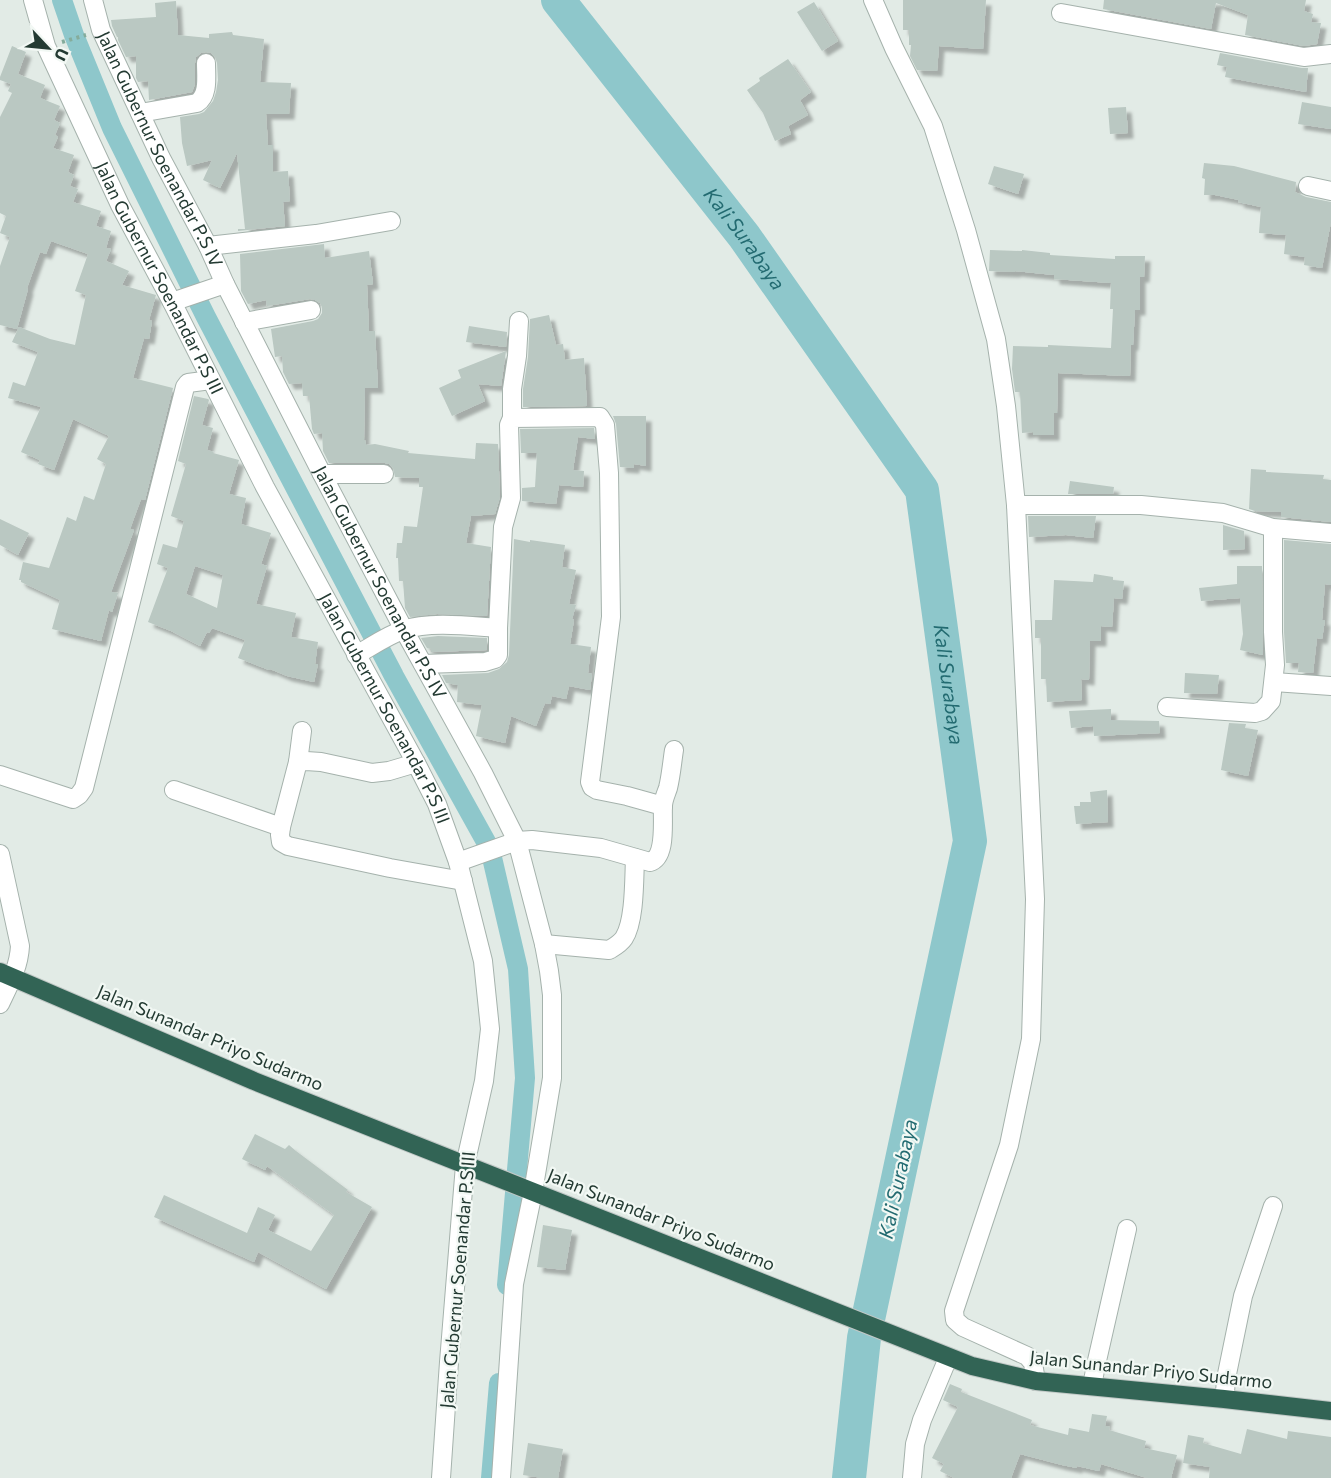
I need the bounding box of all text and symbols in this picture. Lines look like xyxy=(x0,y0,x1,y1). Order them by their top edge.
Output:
north arrow xyxy=(18,18,78,78)
street label: Jalan Gubernur Soenandar P.S IV xyxy=(93,27,228,270)
text: U xyxy=(51,45,73,64)
street label: Jalan Gubernur Soenandar P.S III xyxy=(91,158,229,398)
water label: Kali Surabaya xyxy=(699,182,791,294)
street label: Jalan Gubernur Soenandar P.S IV xyxy=(310,462,452,702)
street label: Jalan Gubernur Soenandar P.S III xyxy=(315,589,455,826)
water label: Kali Surabaya xyxy=(929,623,970,746)
street label: Jalan Sunandar Priyo Sudarmo xyxy=(94,979,327,1095)
water label: Kali Surabaya xyxy=(873,1117,921,1241)
street label: Jalan Gubernur Soenandar P.S III xyxy=(435,1150,479,1409)
street label: Jalan Sunandar Priyo Sudarmo xyxy=(544,1163,779,1275)
street label: Jalan Sunandar Priyo Sudarmo xyxy=(1029,1345,1274,1393)

